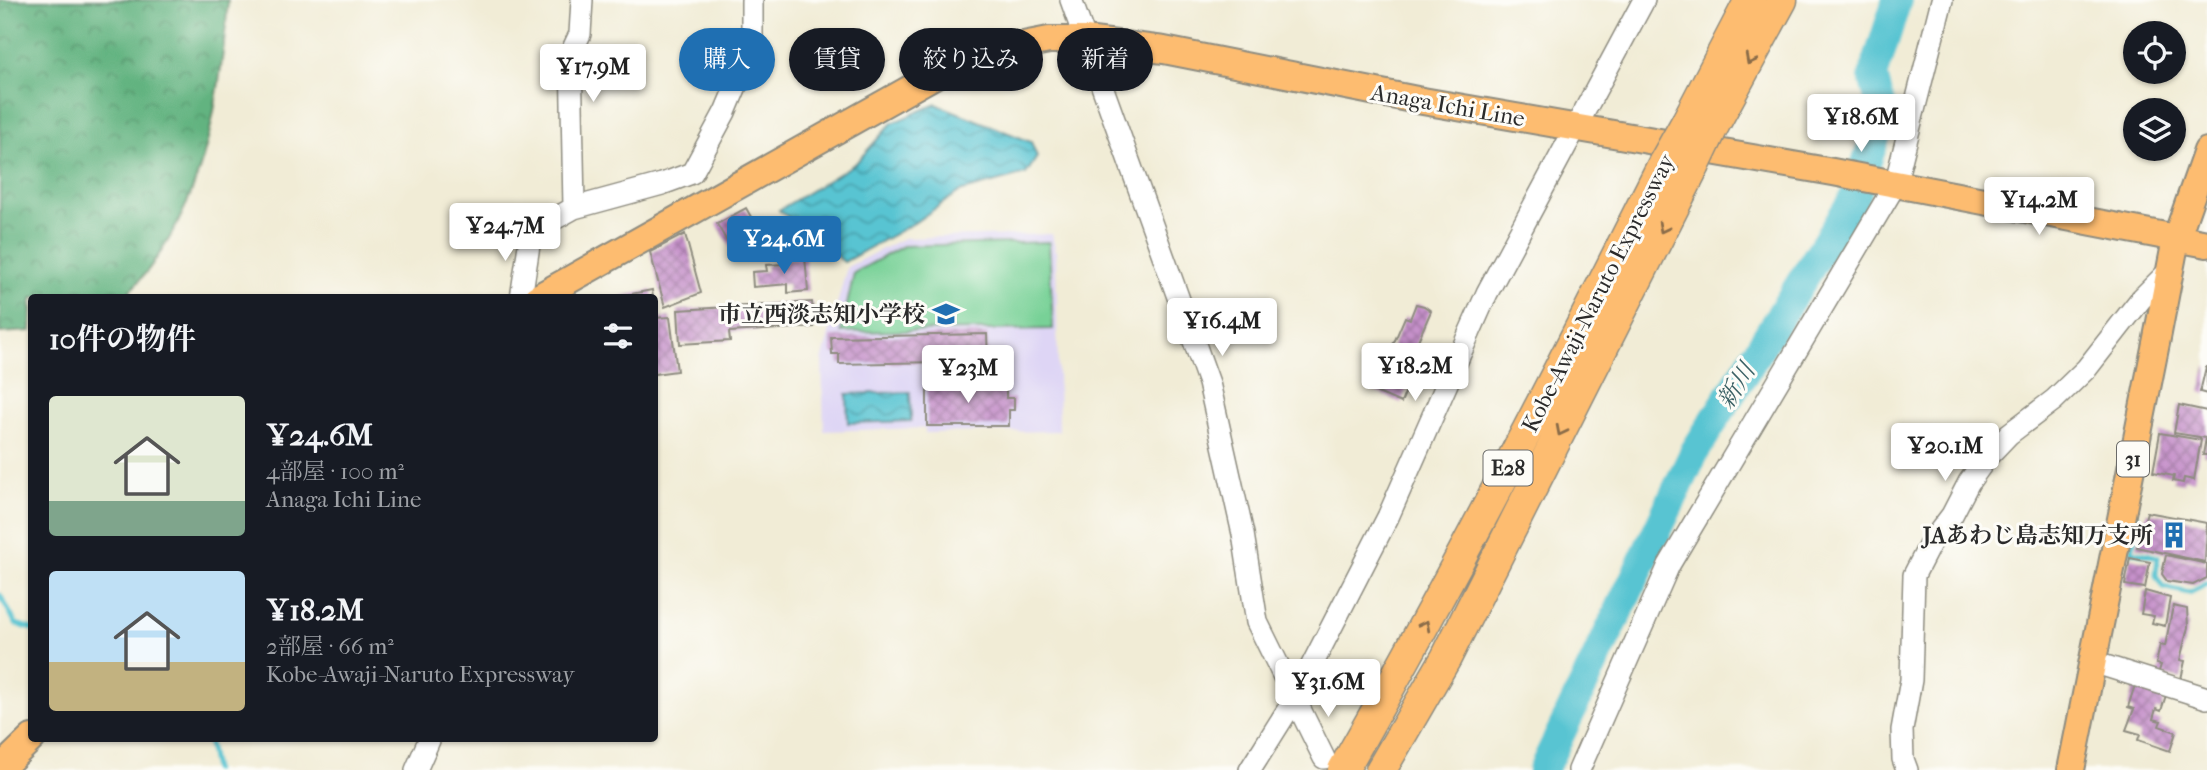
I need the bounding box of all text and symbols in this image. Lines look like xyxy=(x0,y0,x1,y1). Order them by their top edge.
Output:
map controls xyxy=(2123,21,2186,161)
button: locate xyxy=(2123,21,2186,84)
chip: 購入 xyxy=(679,28,775,91)
chip: 賃貸 xyxy=(789,28,885,91)
chip: 絞り込み xyxy=(899,28,1043,91)
chip: 新着 xyxy=(1057,28,1153,91)
pin: ¥17.9M xyxy=(536,44,650,104)
text: ¥17.9M xyxy=(556,53,630,80)
one-way arrow xyxy=(1744,53,1758,65)
street label: Anaga Ichi Line xyxy=(1368,79,1527,132)
pin: ¥18.6M xyxy=(1804,94,1918,154)
button: layers xyxy=(2123,98,2186,161)
text: ¥18.6M xyxy=(1823,103,1899,130)
street label: Kobe-Awaji-Naruto Expressway xyxy=(1516,149,1681,437)
pin: ¥14.2M xyxy=(1982,177,2096,237)
text: ¥14.2M xyxy=(2000,186,2078,213)
pin: ¥24.7M xyxy=(448,204,562,263)
text: ¥24.7M xyxy=(465,212,545,239)
pin: ¥24.6M xyxy=(727,216,841,276)
one-way arrow xyxy=(1658,221,1672,233)
text: ¥24.6M xyxy=(743,225,825,252)
pin: ¥16.4M xyxy=(1165,298,1279,358)
school or university icon: 市立西淡志知小学校 xyxy=(931,299,961,329)
place label: 市立西淡志知小学校 xyxy=(718,301,925,328)
text: ¥16.4M xyxy=(1183,307,1261,334)
icon: filters xyxy=(599,317,637,355)
text: 10件の物件 xyxy=(49,322,196,357)
pin: ¥18.2M xyxy=(1358,344,1472,403)
pin: ¥23M xyxy=(927,346,1009,405)
text: ¥18.2M xyxy=(1378,352,1452,379)
text: ¥23M xyxy=(938,354,998,381)
water label: 新川 xyxy=(1711,356,1762,414)
text: ¥24.6M xyxy=(266,418,373,453)
icon: home xyxy=(105,424,189,508)
one-way arrow xyxy=(1556,424,1570,436)
pin: ¥20.1M xyxy=(1888,424,2002,483)
text: ¥20.1M xyxy=(1907,432,1983,459)
road number: 31 xyxy=(2117,442,2149,476)
road number: E28 xyxy=(1484,450,1532,486)
text: 4部屋 · 100 m² xyxy=(266,458,404,485)
text: Anaga Ichi Line xyxy=(266,486,421,513)
building icon: JAあわじ島志知万支所 xyxy=(2159,520,2189,550)
place label: JAあわじ島志知万支所 xyxy=(1921,522,2153,549)
text: ¥18.2M xyxy=(266,593,364,628)
icon: home xyxy=(105,599,189,683)
one-way arrow xyxy=(1417,620,1430,633)
text: 2部屋 · 66 m² xyxy=(266,633,394,660)
pin: ¥31.6M xyxy=(1271,660,1385,719)
text: Kobe-Awaji-Naruto Expressway xyxy=(266,661,574,688)
text: ¥31.6M xyxy=(1291,668,1365,695)

